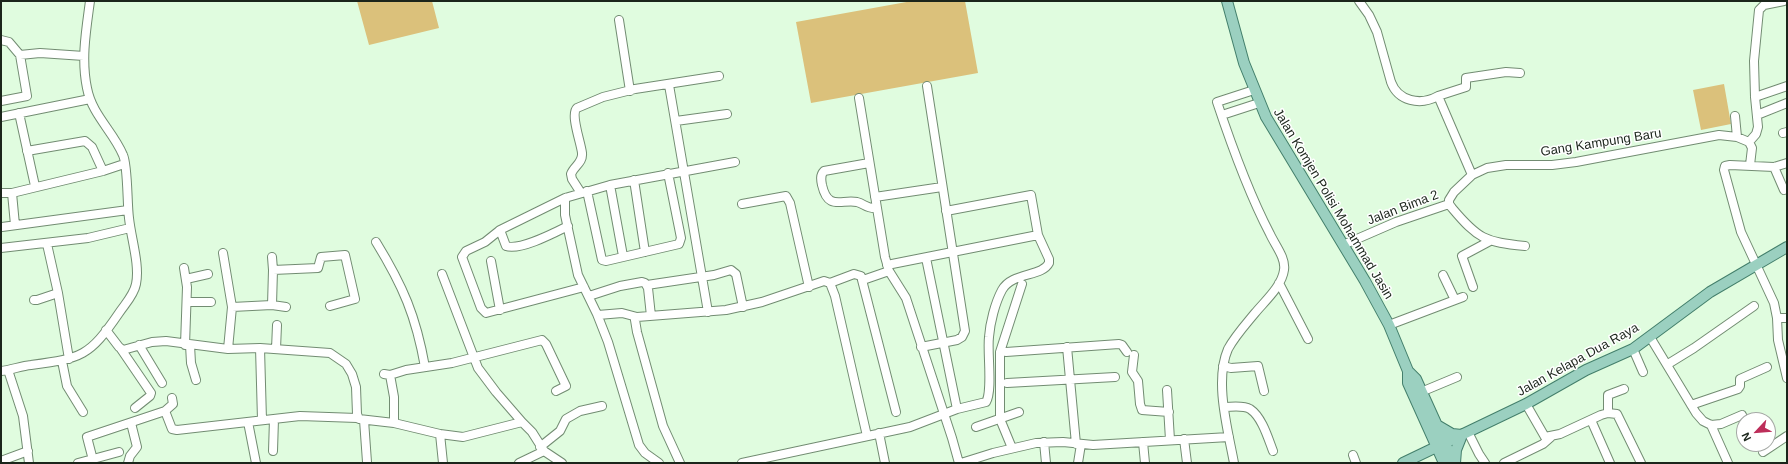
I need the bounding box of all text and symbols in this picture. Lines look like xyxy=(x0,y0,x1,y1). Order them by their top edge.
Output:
street label: Jalan Komjen Polisi Mohammad Jasin xyxy=(1270,106,1396,302)
street label: Gang Kampung Baru xyxy=(1539,126,1663,160)
street label: Jalan Bima 2 xyxy=(1365,187,1441,229)
street label: Jalan Kelapa Dua Raya xyxy=(1514,320,1642,400)
north arrow xyxy=(1736,412,1776,452)
text: N xyxy=(1739,431,1753,443)

